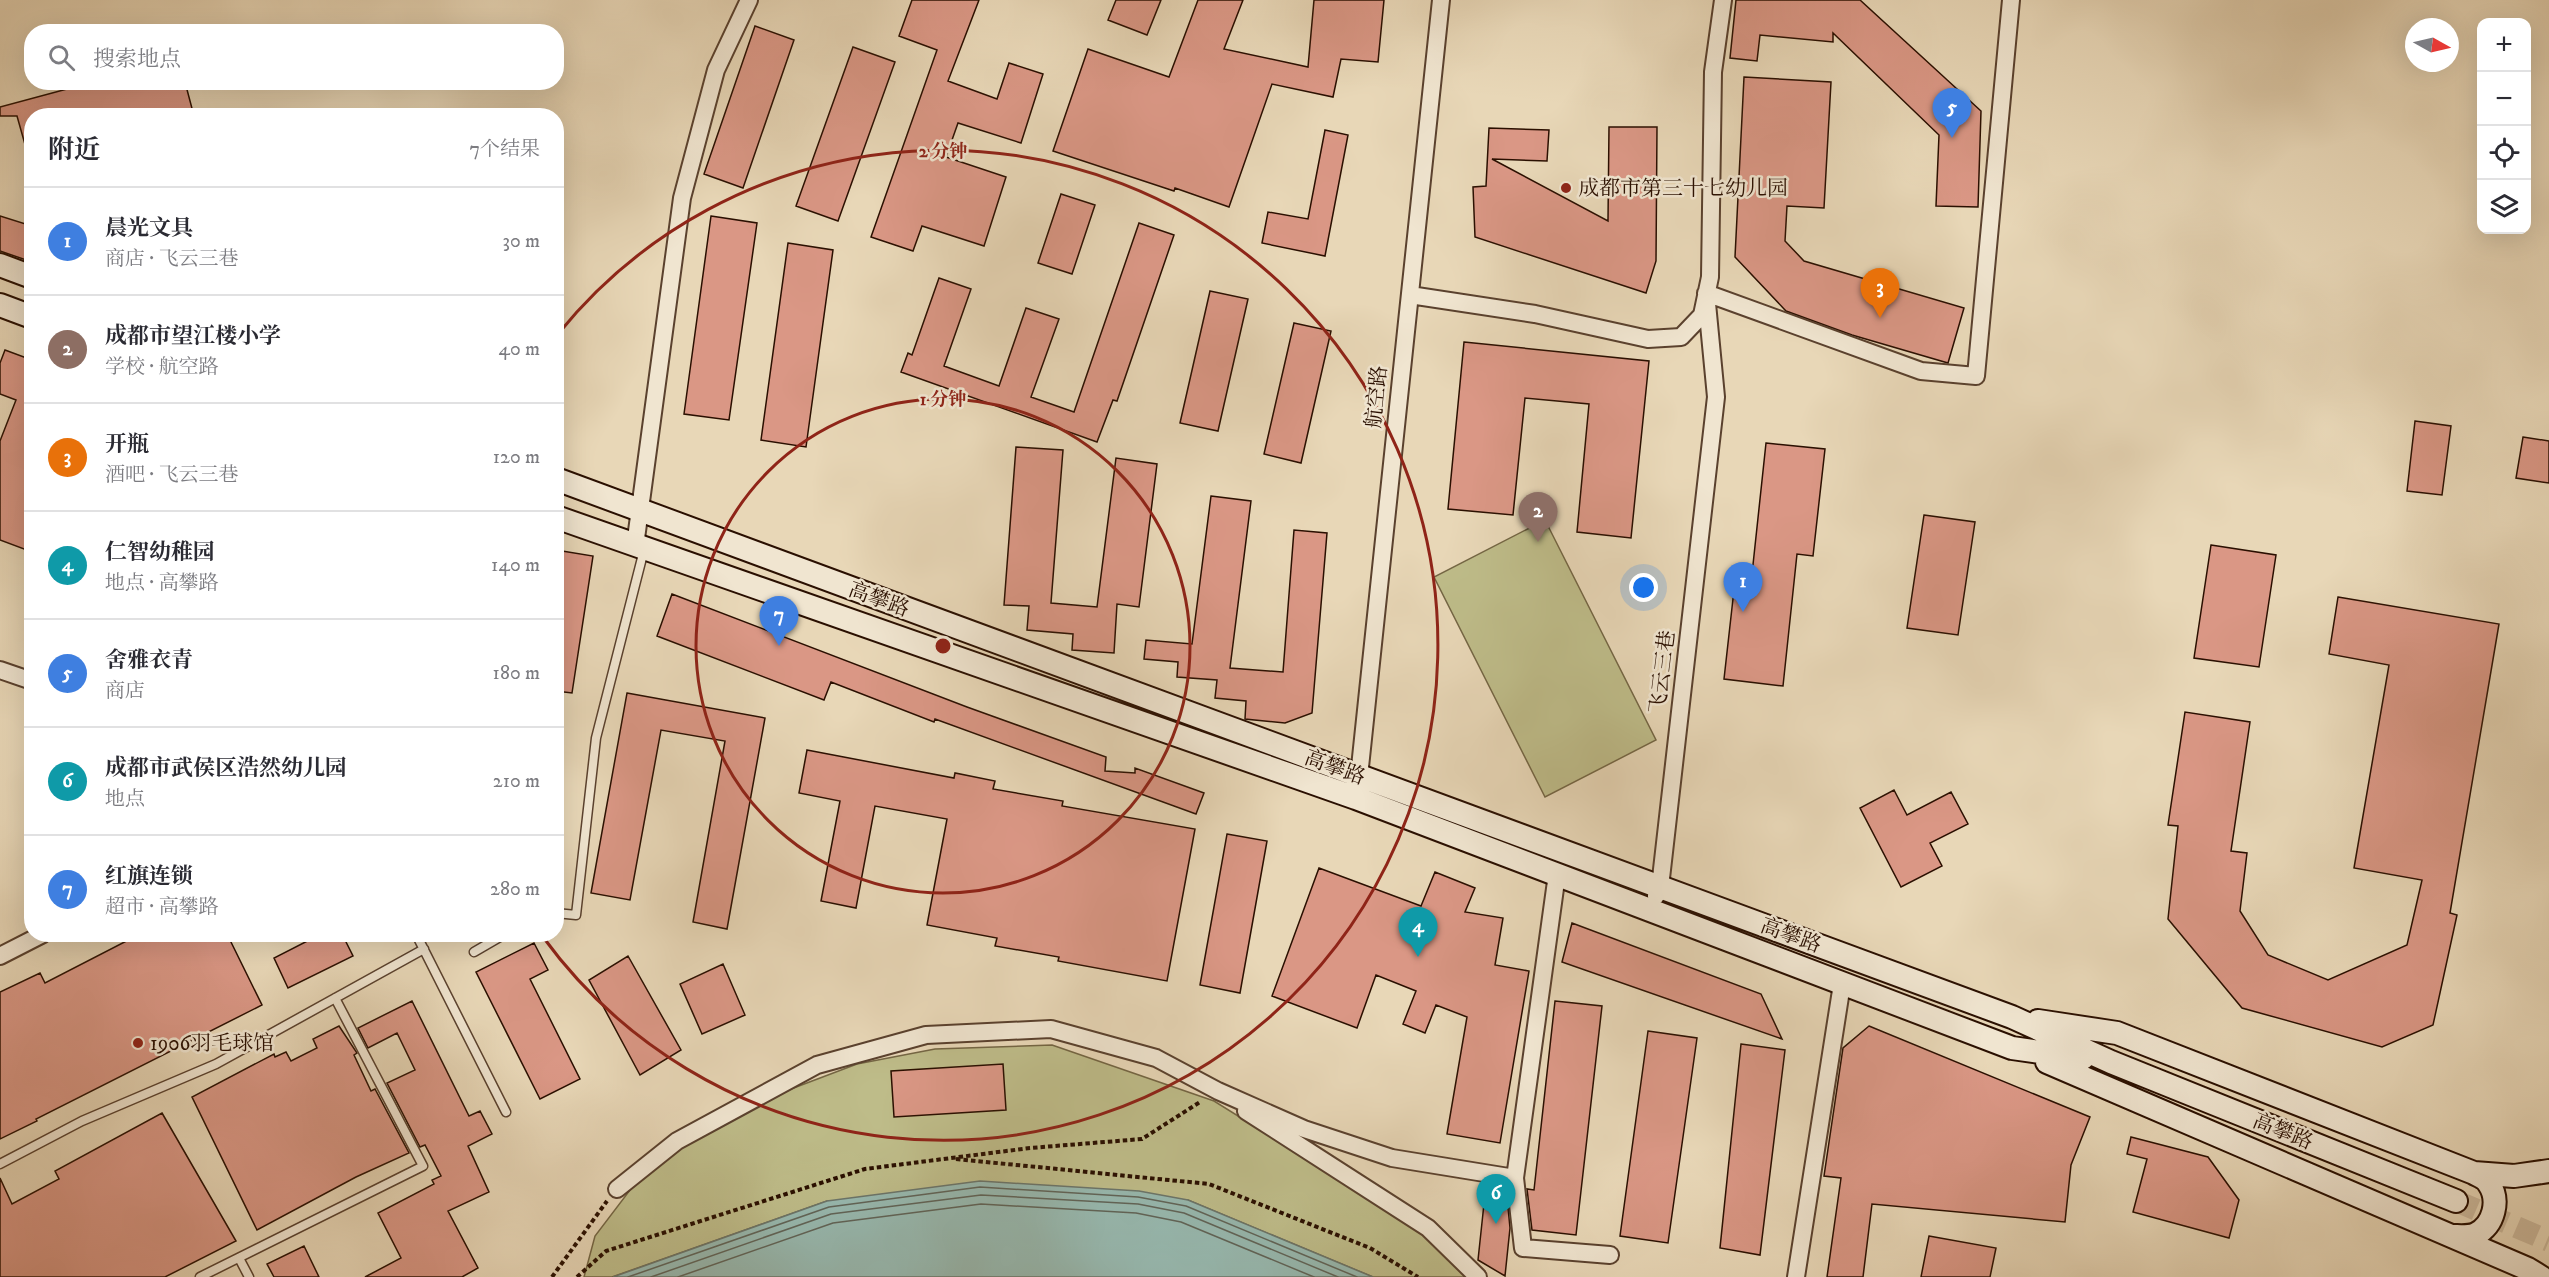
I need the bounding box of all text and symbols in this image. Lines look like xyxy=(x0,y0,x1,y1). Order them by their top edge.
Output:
north arrow xyxy=(2405,18,2459,72)
map controls xyxy=(2477,18,2531,234)
button: + xyxy=(2477,18,2531,72)
search box xyxy=(24,24,564,90)
icon: search xyxy=(45,41,78,74)
text: 搜索地点 xyxy=(93,46,181,73)
button: − xyxy=(2477,72,2531,126)
pin: 5 xyxy=(1932,88,1972,138)
button: locate xyxy=(2477,126,2531,180)
text: 附近 xyxy=(48,134,100,167)
text: 7个结果 xyxy=(469,137,540,162)
text: 2 分钟 xyxy=(919,141,967,163)
place label: 成都市第三十七幼儿园 xyxy=(1578,176,1788,202)
button: layers xyxy=(2477,180,2531,234)
marker: 成都市第三十七幼儿园 xyxy=(1559,181,1573,195)
text: 晨光文具 xyxy=(105,215,193,242)
text: 1 xyxy=(64,229,71,254)
text: 30 m xyxy=(502,229,540,254)
text: 商店 · 飞云三巷 xyxy=(105,247,238,272)
pin: 3 xyxy=(1860,268,1900,318)
text: 成都市望江楼小学 xyxy=(105,323,281,350)
text: 2 xyxy=(63,337,72,362)
text: 40 m xyxy=(498,337,540,362)
text: 学校 · 航空路 xyxy=(105,355,218,380)
street label: 航空路 xyxy=(1361,364,1393,430)
text: 1 分钟 xyxy=(920,389,966,411)
text: 开瓶 xyxy=(105,431,149,458)
text: 3 xyxy=(64,445,71,470)
text: 120 m xyxy=(493,445,540,470)
text: 酒吧 · 飞云三巷 xyxy=(105,463,238,488)
pin: 2 xyxy=(1518,492,1558,542)
text: 仁智幼稚园 xyxy=(105,539,215,566)
text: 4 xyxy=(62,553,73,578)
text: 140 m xyxy=(491,553,540,578)
pin: 1 xyxy=(1724,562,1762,612)
text: 地点 · 高攀路 xyxy=(105,571,218,596)
your location xyxy=(1629,573,1658,602)
street label: 高攀路 xyxy=(845,577,913,623)
pin: 7 xyxy=(760,596,798,646)
street label: 飞云三巷 xyxy=(1645,629,1681,715)
centre of rings xyxy=(933,636,953,656)
text: 舍雅衣青 xyxy=(105,647,193,674)
text: 5 xyxy=(63,661,72,686)
text: 180 m xyxy=(493,661,540,686)
text: 商店 xyxy=(105,679,145,704)
street label: 高攀路 xyxy=(1301,745,1369,791)
text: 成都市武侯区浩然幼儿园 xyxy=(105,755,347,782)
text: 6 xyxy=(62,769,73,794)
text: 210 m xyxy=(493,769,540,794)
text: 地点 xyxy=(105,787,145,812)
text: 红旗连锁 xyxy=(105,863,193,890)
text: 7 xyxy=(62,877,73,902)
text: 280 m xyxy=(490,877,540,902)
text: 超市 · 高攀路 xyxy=(105,895,218,920)
pin: 4 xyxy=(1398,908,1438,957)
street label: 高攀路 xyxy=(1757,913,1825,959)
place label: 1906羽毛球馆 xyxy=(150,1031,274,1057)
marker: 1906羽毛球馆 xyxy=(131,1036,145,1050)
street label: 高攀路 xyxy=(2249,1108,2317,1156)
pin: 6 xyxy=(1476,1174,1516,1224)

